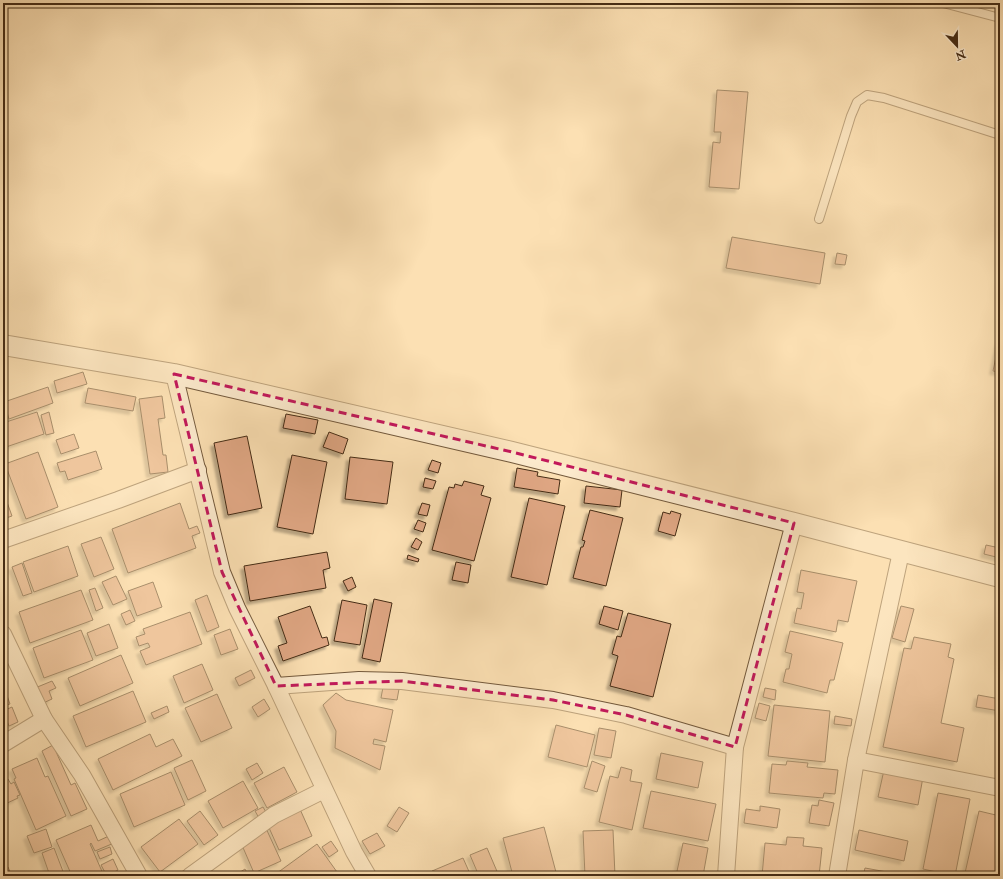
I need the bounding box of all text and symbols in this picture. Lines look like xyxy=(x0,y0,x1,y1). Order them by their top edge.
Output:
north arrow xyxy=(937,26,977,66)
text: N xyxy=(952,47,968,63)

